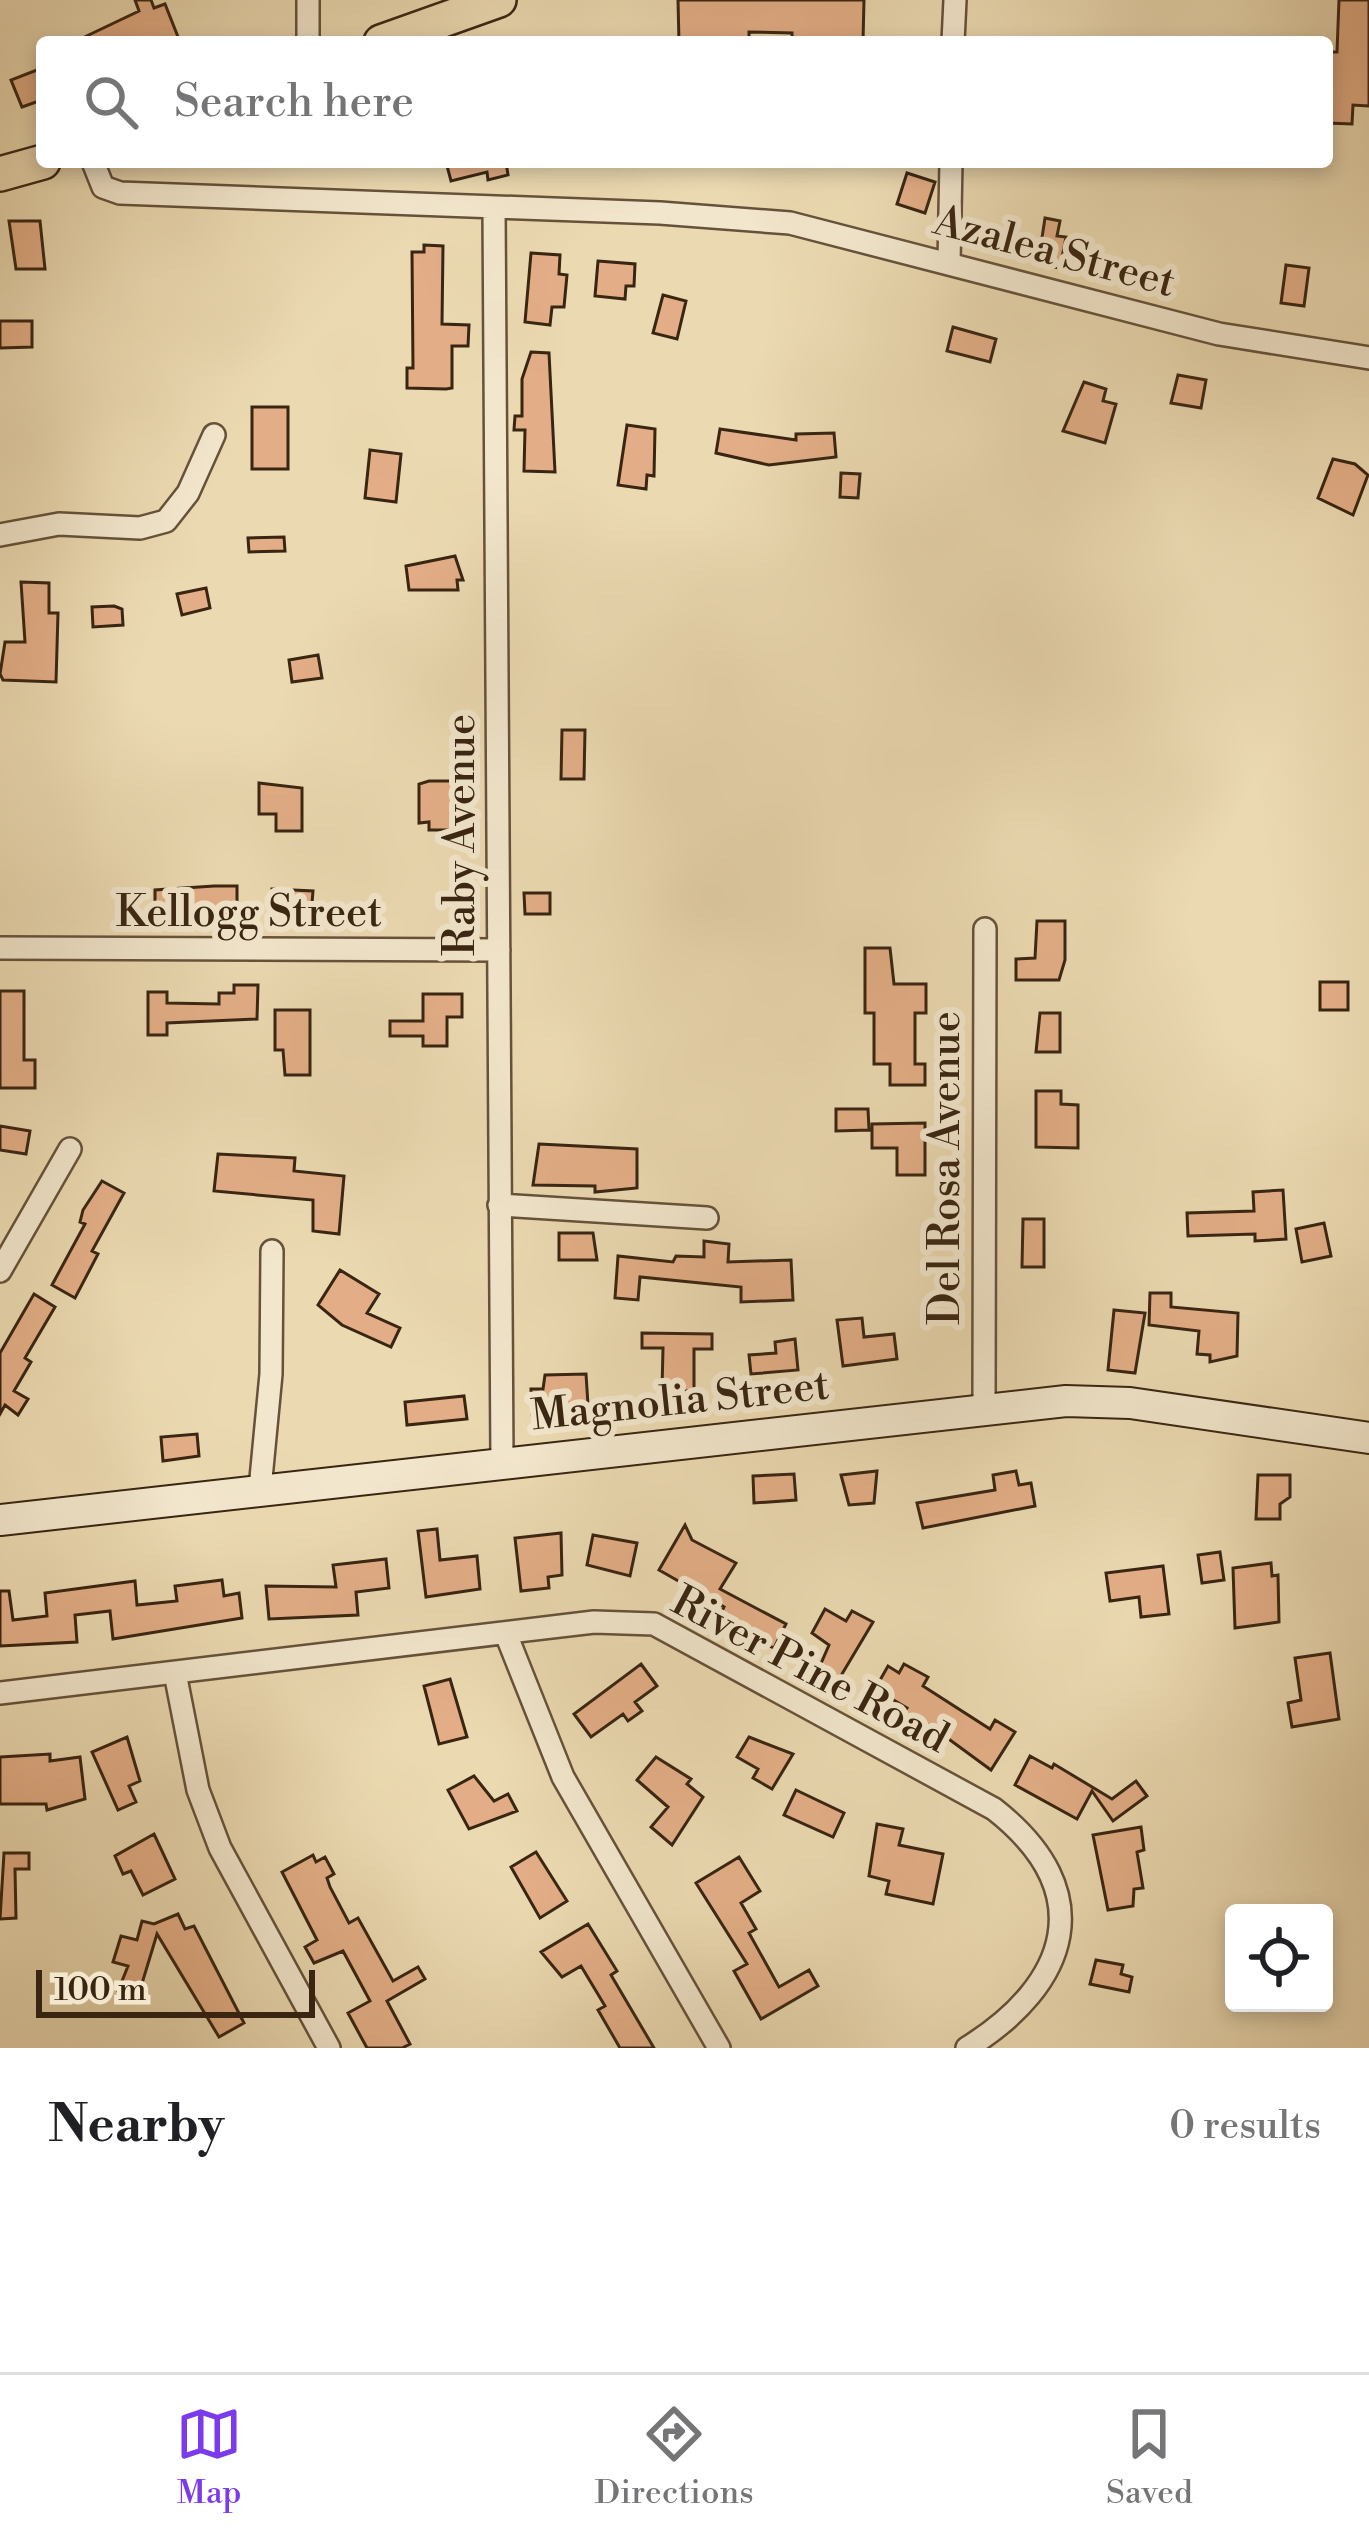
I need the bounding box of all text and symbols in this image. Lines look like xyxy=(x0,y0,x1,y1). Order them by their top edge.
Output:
search box xyxy=(36,36,1333,168)
icon: search xyxy=(78,69,144,135)
text: Search here xyxy=(174,74,414,131)
street label: Azalea Street xyxy=(927,194,1181,310)
street label: Raby Avenue xyxy=(435,714,489,956)
street label: Kellogg Street xyxy=(116,887,382,941)
street label: Del Rosa Avenue xyxy=(920,1011,973,1325)
street label: Magnolia Street xyxy=(529,1359,832,1444)
street label: River Pine Road xyxy=(662,1575,957,1766)
map controls xyxy=(1225,1904,1333,2012)
button: locate xyxy=(1225,1904,1333,2012)
scale bar xyxy=(36,1964,315,2017)
text: 100 m xyxy=(54,1970,147,2011)
text: Nearby xyxy=(48,2094,224,2158)
text: 0 results xyxy=(1169,2102,1321,2151)
tab: Map xyxy=(176,2401,242,2514)
tab: Directions xyxy=(595,2401,754,2514)
tab: Saved xyxy=(1106,2401,1193,2514)

